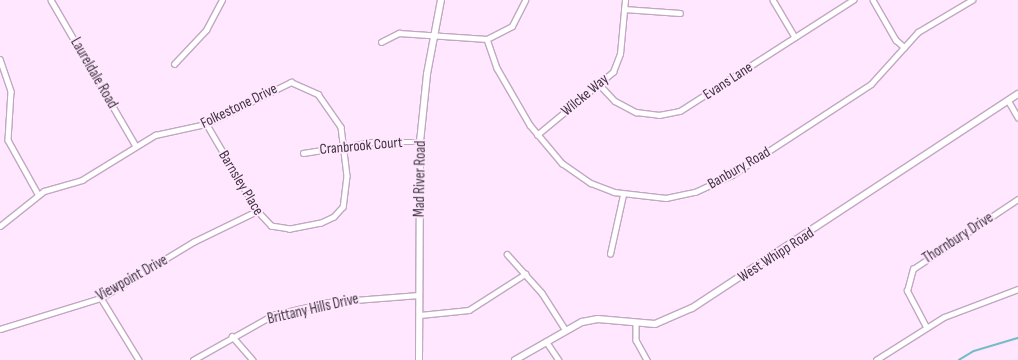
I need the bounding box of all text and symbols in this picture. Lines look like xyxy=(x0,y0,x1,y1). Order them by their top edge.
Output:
street label: Laureldale Road xyxy=(67,34,121,112)
street label: Evans Lane xyxy=(700,58,756,104)
street label: Wilcke Way xyxy=(558,70,612,120)
street label: Folkestone Drive xyxy=(198,80,280,132)
street label: Cranbrook Court xyxy=(319,133,403,159)
street label: Mad River Road xyxy=(410,141,430,217)
street label: Banbury Road xyxy=(705,143,773,193)
street label: Barnsley Place xyxy=(215,147,267,219)
street label: Thornbury Drive xyxy=(919,209,997,267)
street label: West Whipp Road xyxy=(735,224,817,286)
street label: Viewpoint Drive xyxy=(93,251,171,305)
street label: Brittany Hills Drive xyxy=(266,290,360,328)

